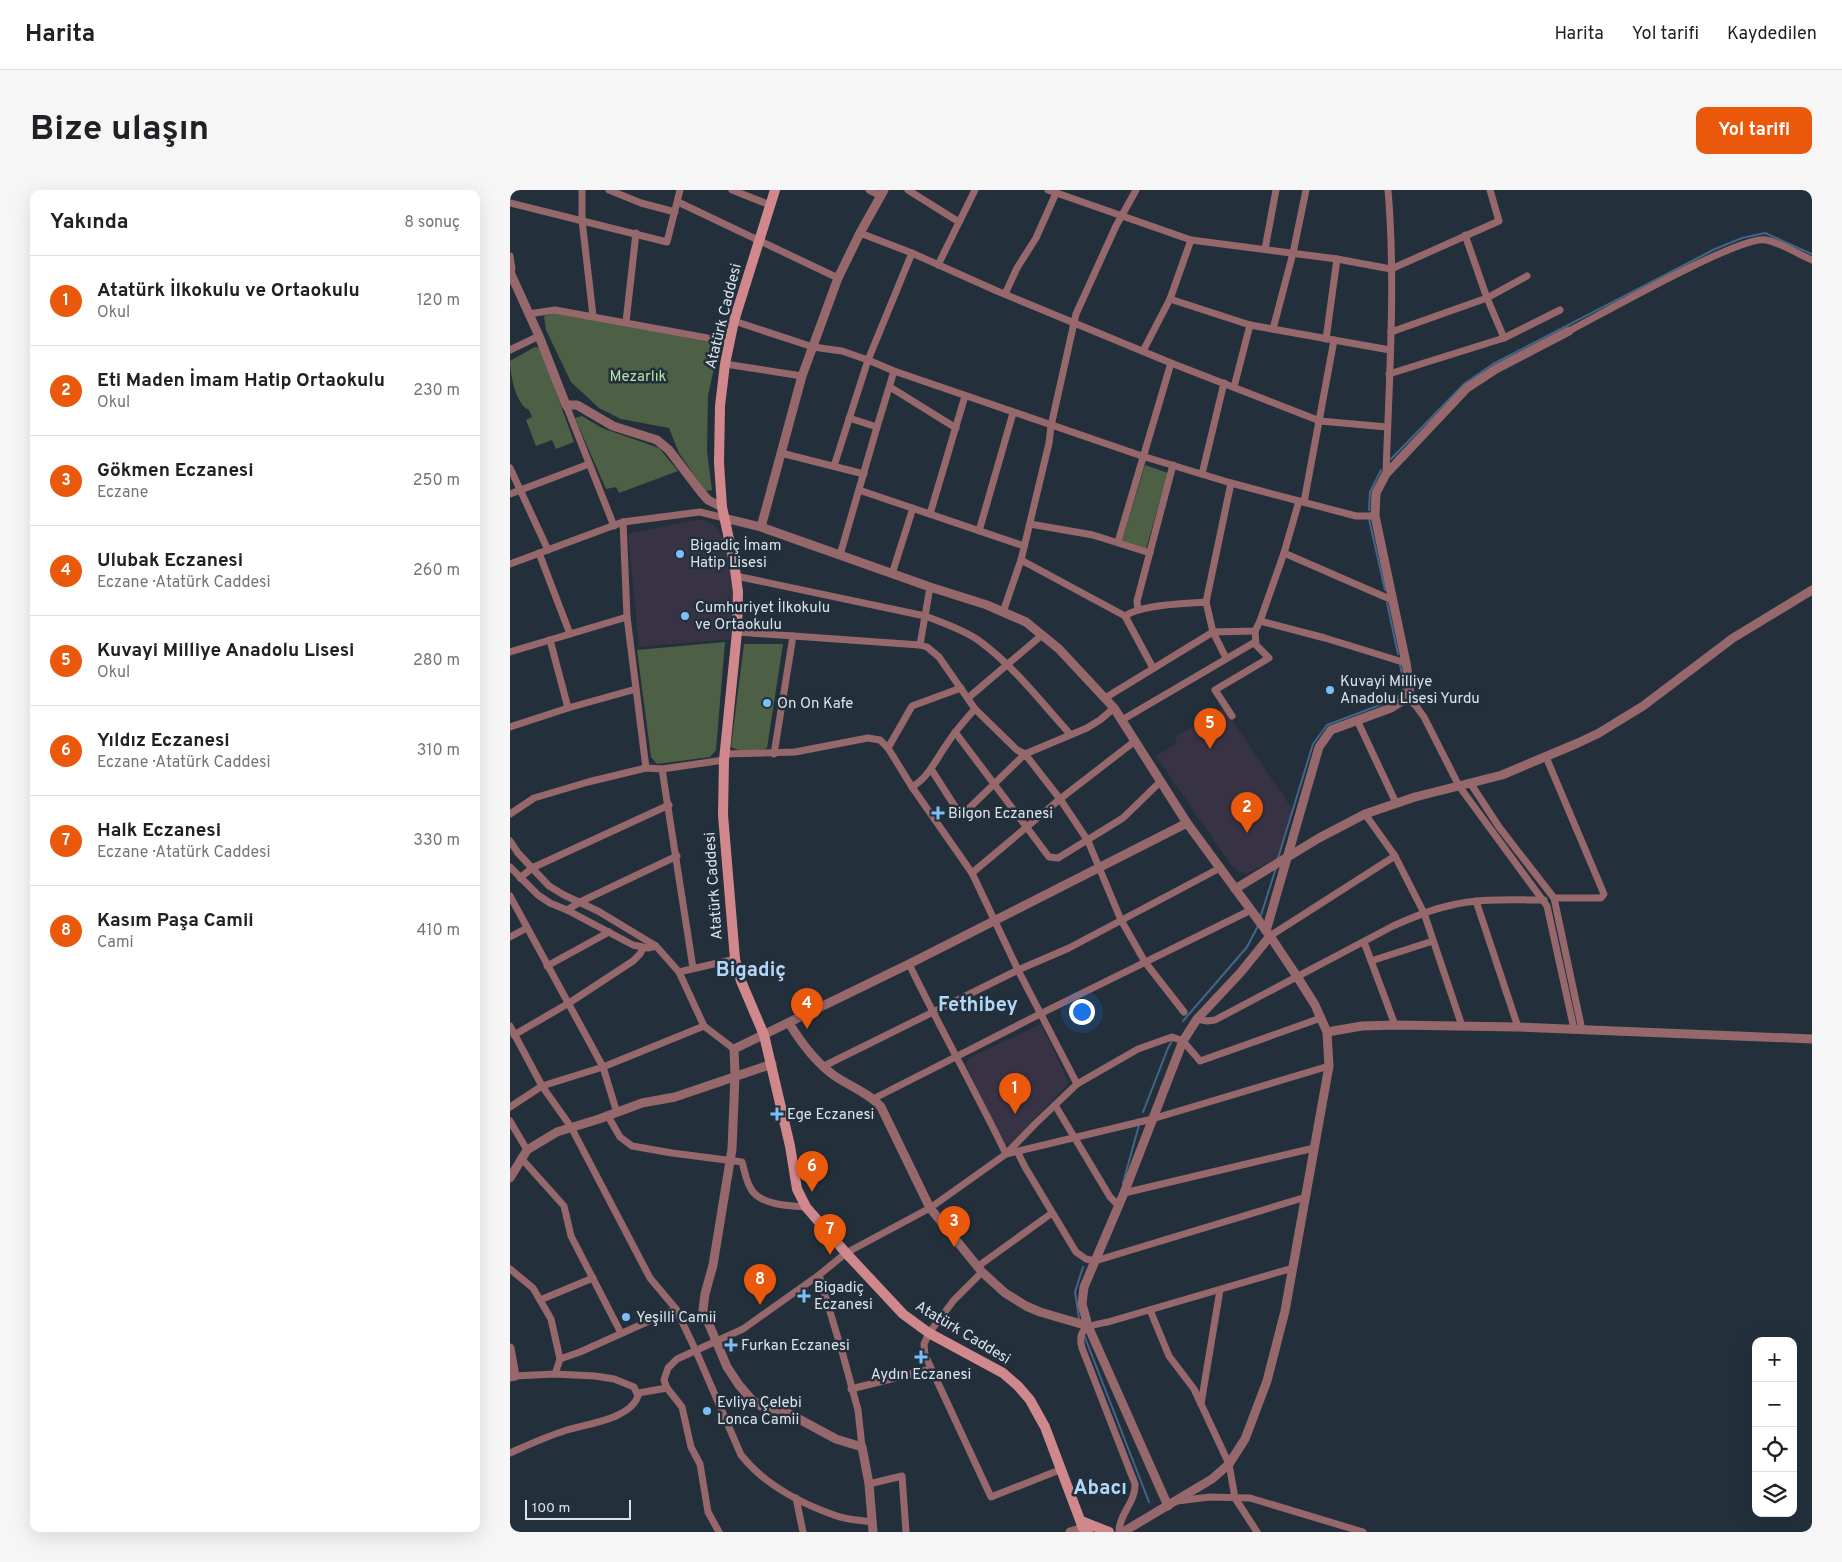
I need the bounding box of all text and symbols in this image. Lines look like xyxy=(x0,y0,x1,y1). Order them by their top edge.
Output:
text: Harita xyxy=(25,20,95,50)
text: Harita xyxy=(1554,23,1604,46)
text: Yol tarifi xyxy=(1632,23,1699,46)
text: Kaydedilen xyxy=(1727,23,1817,46)
button: Yol tarifi xyxy=(1696,107,1812,154)
text: Bize ulaşın xyxy=(30,108,209,152)
text: Yakında xyxy=(50,209,129,236)
text: 8 sonuç xyxy=(404,213,460,233)
street label: Atatürk Caddesi xyxy=(702,262,747,371)
text: Atatürk İlkokulu ve Ortaokulu xyxy=(97,279,360,303)
text: 1 xyxy=(63,291,69,311)
text: 120 m xyxy=(417,291,460,311)
text: Okul xyxy=(97,303,130,323)
park label: Mezarlık xyxy=(609,368,667,387)
text: Eti Maden İmam Hatip Ortaokulu xyxy=(97,369,385,393)
text: 2 xyxy=(61,381,71,401)
text: 230 m xyxy=(413,381,460,401)
text: Okul xyxy=(97,393,130,413)
text: Gökmen Eczanesi xyxy=(97,459,254,483)
text: 3 xyxy=(61,471,71,491)
text: 250 m xyxy=(413,471,460,491)
text: Eczane xyxy=(97,483,148,503)
place label: Bigadiç İmam Hatip Lisesi xyxy=(690,536,781,573)
marker: Bigadiç İmam Hatip Lisesi xyxy=(674,548,686,560)
text: Ulubak Eczanesi xyxy=(97,549,243,573)
text: 4 xyxy=(61,561,71,581)
text: 260 m xyxy=(413,561,460,581)
text: Eczane · Atatürk Caddesi xyxy=(97,573,271,593)
place label: Cumhuriyet İlkokulu ve Ortaokulu xyxy=(695,598,830,635)
marker: Cumhuriyet İlkokulu ve Ortaokulu xyxy=(679,610,691,622)
text: Kuvayi Milliye Anadolu Lisesi xyxy=(97,639,354,663)
text: 5 xyxy=(61,651,71,671)
text: 280 m xyxy=(413,651,460,671)
text: Okul xyxy=(97,663,130,683)
place label: Kuvayi Milliye Anadolu Lisesi Yurdu xyxy=(1340,673,1480,709)
marker: Kuvayi Milliye Anadolu Lisesi Yurdu xyxy=(1324,684,1336,696)
place label: On On Kafe xyxy=(777,695,853,714)
marker: On On Kafe xyxy=(761,697,773,709)
pin: 5 xyxy=(1194,708,1226,749)
text: Yıldız Eczanesi xyxy=(97,729,230,753)
text: 6 xyxy=(61,741,71,761)
text: 310 m xyxy=(417,741,460,761)
text: Eczane · Atatürk Caddesi xyxy=(97,753,271,773)
pin: 2 xyxy=(1231,792,1263,833)
place label: Bilgon Eczanesi xyxy=(948,805,1053,824)
marker: Bilgon Eczanesi xyxy=(932,807,944,819)
text: Halk Eczanesi xyxy=(97,819,221,843)
text: 7 xyxy=(62,831,70,851)
text: 330 m xyxy=(413,831,460,851)
street label: Atatürk Caddesi xyxy=(701,831,728,940)
text: Eczane · Atatürk Caddesi xyxy=(97,843,271,863)
text: Kasım Paşa Camii xyxy=(97,909,254,933)
text: 8 xyxy=(61,921,71,941)
text: 410 m xyxy=(417,921,460,941)
text: Cami xyxy=(97,933,134,953)
district label: Bigadiç xyxy=(716,958,786,984)
pin: 4 xyxy=(791,988,823,1029)
district label: Fethibey xyxy=(938,993,1018,1019)
your location xyxy=(1069,999,1095,1025)
pin: 1 xyxy=(999,1073,1031,1114)
place label: Ege Eczanesi xyxy=(787,1106,874,1125)
marker: Ege Eczanesi xyxy=(771,1108,783,1120)
pin: 6 xyxy=(796,1151,828,1192)
pin: 3 xyxy=(938,1206,970,1247)
pin: 7 xyxy=(814,1214,846,1255)
pin: 8 xyxy=(744,1264,776,1305)
place label: Bigadiç Eczanesi xyxy=(814,1279,873,1315)
marker: Bigadiç Eczanesi xyxy=(798,1290,810,1302)
street label: Atatürk Caddesi xyxy=(911,1297,1013,1369)
place label: Yeşilli Camii xyxy=(636,1309,716,1328)
marker: Yeşilli Camii xyxy=(620,1311,632,1323)
place label: Furkan Eczanesi xyxy=(741,1337,850,1356)
map controls xyxy=(1752,1337,1797,1517)
button: + xyxy=(1752,1337,1797,1382)
marker: Furkan Eczanesi xyxy=(725,1339,737,1351)
marker: Aydın Eczanesi xyxy=(915,1351,927,1363)
place label: Aydın Eczanesi xyxy=(871,1366,971,1385)
button: − xyxy=(1752,1382,1797,1427)
place label: Evliya Çelebi Lonca Camii xyxy=(717,1394,802,1430)
marker: Evliya Çelebi Lonca Camii xyxy=(701,1405,713,1417)
button: locate xyxy=(1752,1427,1797,1472)
button: layers xyxy=(1752,1472,1797,1517)
district label: Abacı xyxy=(1073,1476,1127,1502)
scale bar xyxy=(525,1497,631,1520)
text: 100 m xyxy=(532,1500,570,1517)

